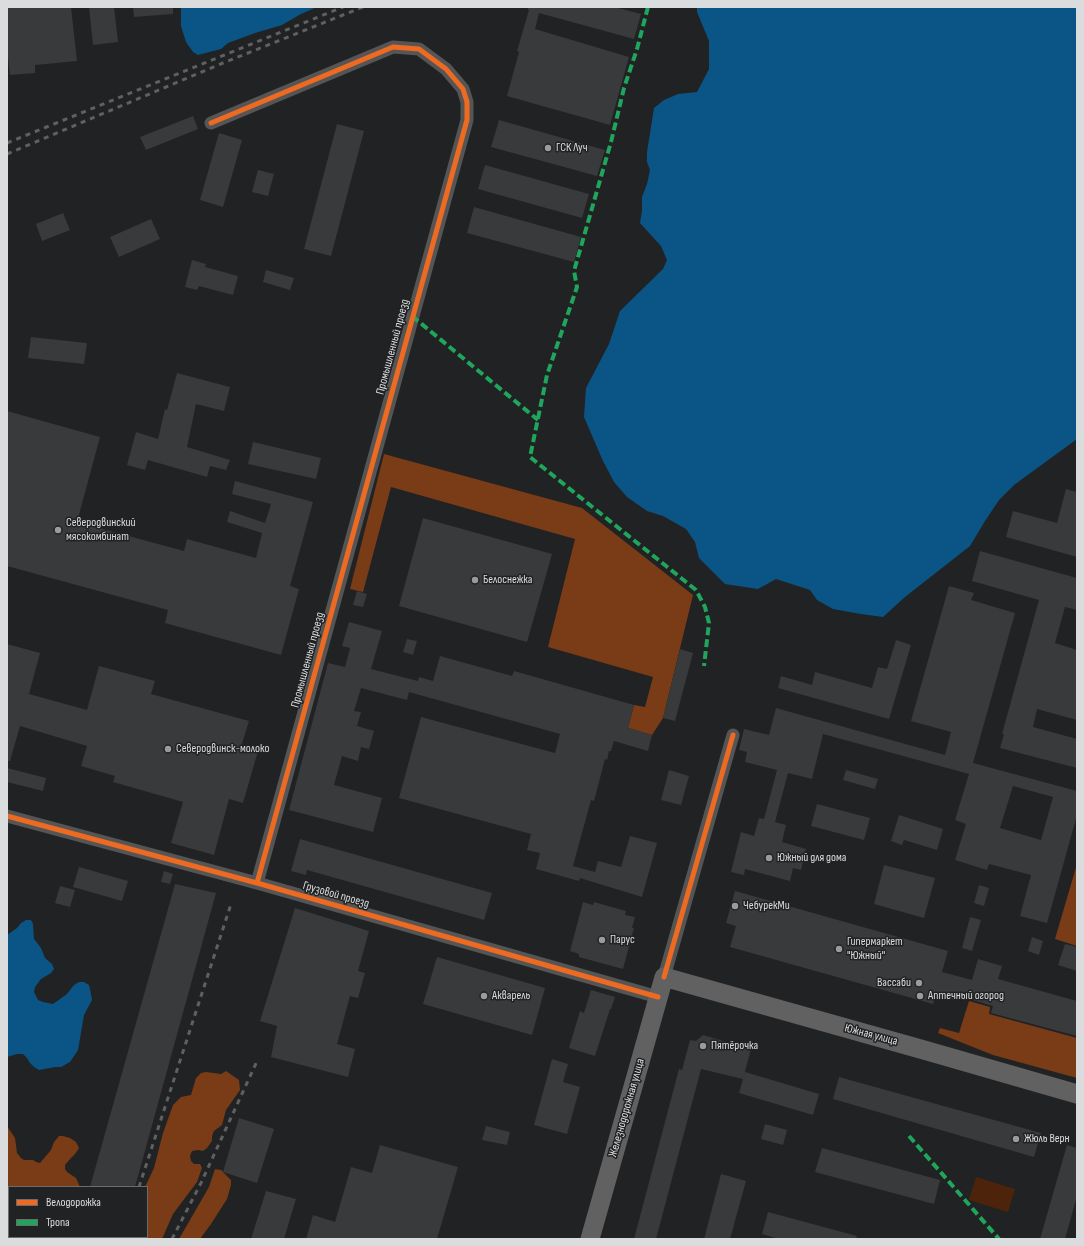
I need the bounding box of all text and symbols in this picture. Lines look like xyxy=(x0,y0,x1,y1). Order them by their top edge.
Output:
place label: ГСК Луч xyxy=(556,141,588,155)
marker: ГСК Луч xyxy=(543,143,553,153)
street label: Промышленный проезд xyxy=(373,298,413,396)
place label: Северодвинский мясокомбинат xyxy=(66,516,136,544)
marker: Северодвинский мясокомбинат xyxy=(53,525,63,535)
place label: Белоснежка xyxy=(483,573,532,587)
marker: Белоснежка xyxy=(470,575,480,585)
street label: Промышленный проезд xyxy=(288,611,328,709)
place label: Северодвинск-молоко xyxy=(176,742,269,756)
marker: Северодвинск-молоко xyxy=(163,744,173,754)
place label: Южный для дома xyxy=(777,851,846,865)
marker: Южный для дома xyxy=(764,853,774,863)
street label: Грузовой проезд xyxy=(301,879,371,911)
place label: ЧебурекМи xyxy=(743,899,790,913)
marker: ЧебурекМи xyxy=(730,901,740,911)
place label: Парус xyxy=(610,933,635,947)
marker: Парус xyxy=(597,935,607,945)
place label: Гипермаркет "Южный" xyxy=(847,935,903,963)
marker: Гипермаркет "Южный" xyxy=(834,944,844,954)
place label: Вассаби xyxy=(877,976,911,990)
marker: Вассаби xyxy=(914,978,924,988)
place label: Акварель xyxy=(492,989,530,1003)
place label: Аптечный огород xyxy=(928,989,1004,1003)
marker: Акварель xyxy=(479,991,489,1001)
marker: Аптечный огород xyxy=(915,991,925,1001)
street label: Южная улица xyxy=(843,1021,899,1049)
place label: Пятёрочка xyxy=(711,1039,758,1053)
marker: Пятёрочка xyxy=(698,1041,708,1051)
street label: Железнодорожная улица xyxy=(606,1057,648,1159)
place label: Жюль Верн xyxy=(1024,1132,1070,1146)
marker: Жюль Верн xyxy=(1011,1134,1021,1144)
legend xyxy=(8,1186,148,1238)
text: Велодорожка xyxy=(46,1195,101,1210)
text: Тропа xyxy=(46,1215,70,1230)

